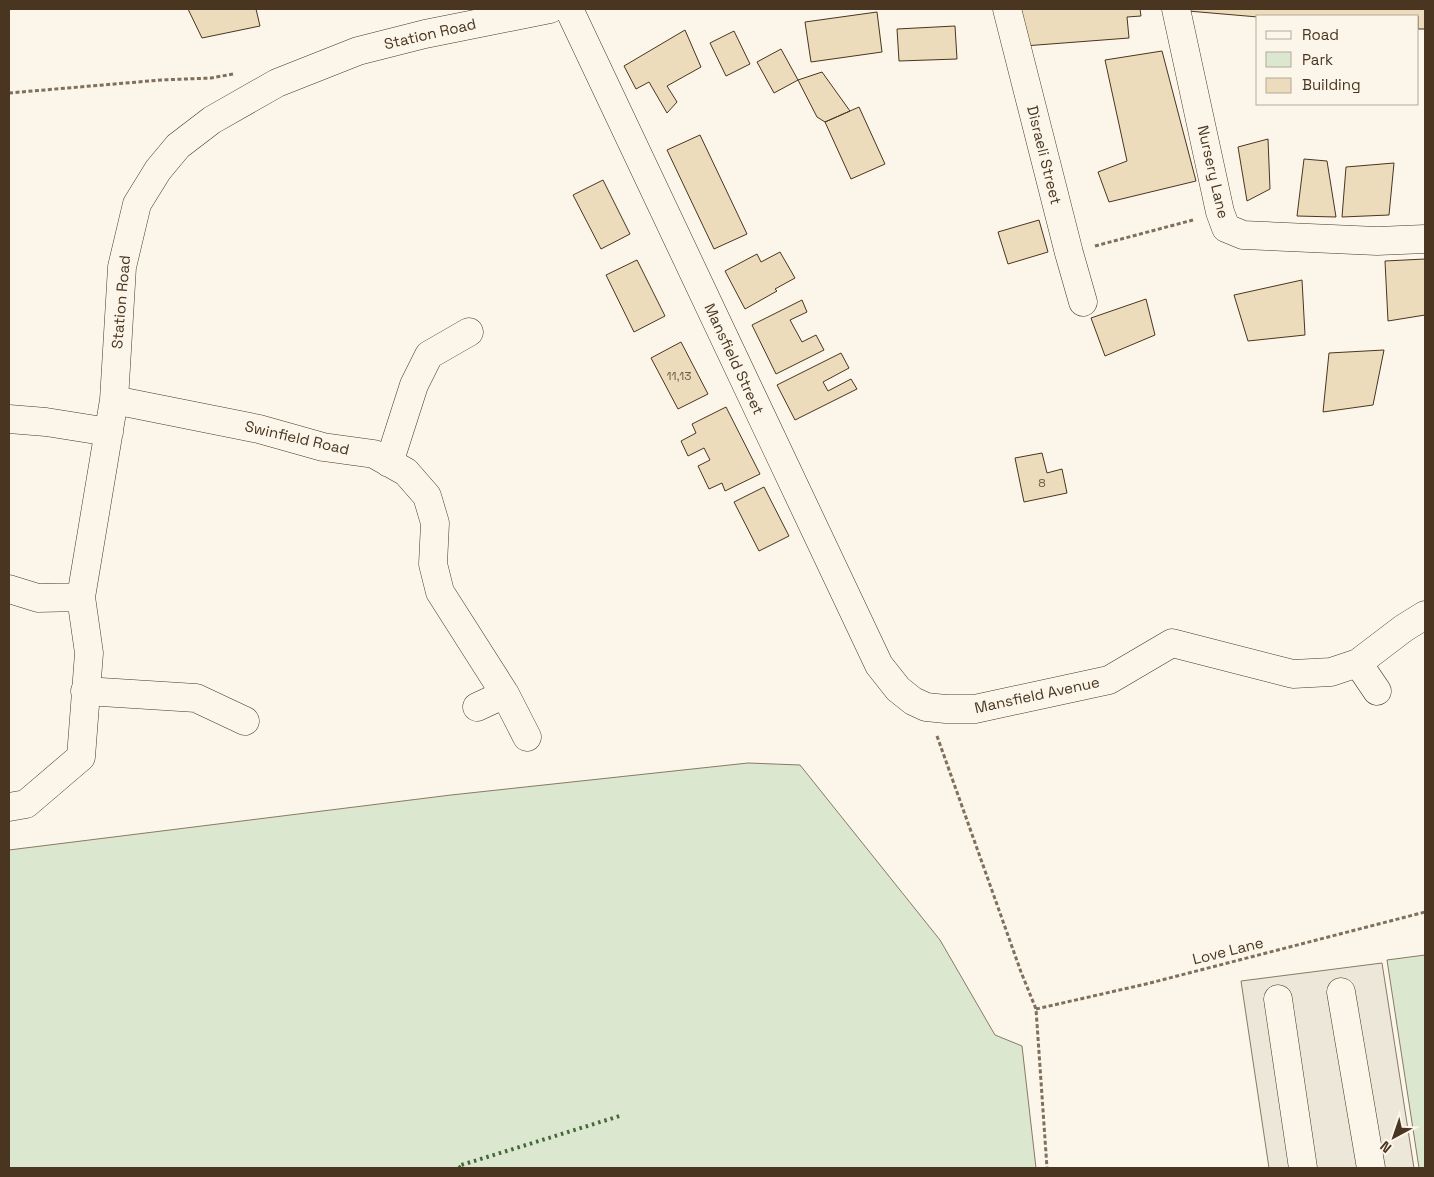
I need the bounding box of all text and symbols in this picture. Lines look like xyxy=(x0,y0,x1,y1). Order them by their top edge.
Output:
street label: Station Road xyxy=(382,14,478,53)
legend xyxy=(1256,15,1419,105)
text: Road xyxy=(1302,25,1339,44)
text: Park xyxy=(1302,50,1333,69)
text: Building xyxy=(1302,75,1361,94)
street label: Disraeli Street xyxy=(1023,103,1066,206)
street label: Nursery Lane xyxy=(1194,123,1233,220)
street label: Station Road xyxy=(107,254,134,350)
street label: Mansfield Street xyxy=(700,300,769,417)
house number: 11,13 xyxy=(667,368,691,384)
street label: Swinfield Road xyxy=(243,416,351,459)
house number: 8 xyxy=(1038,475,1046,491)
street label: Mansfield Avenue xyxy=(973,672,1101,717)
street label: Love Lane xyxy=(1190,932,1265,969)
north arrow xyxy=(1369,1112,1419,1162)
text: N xyxy=(1376,1137,1395,1157)

